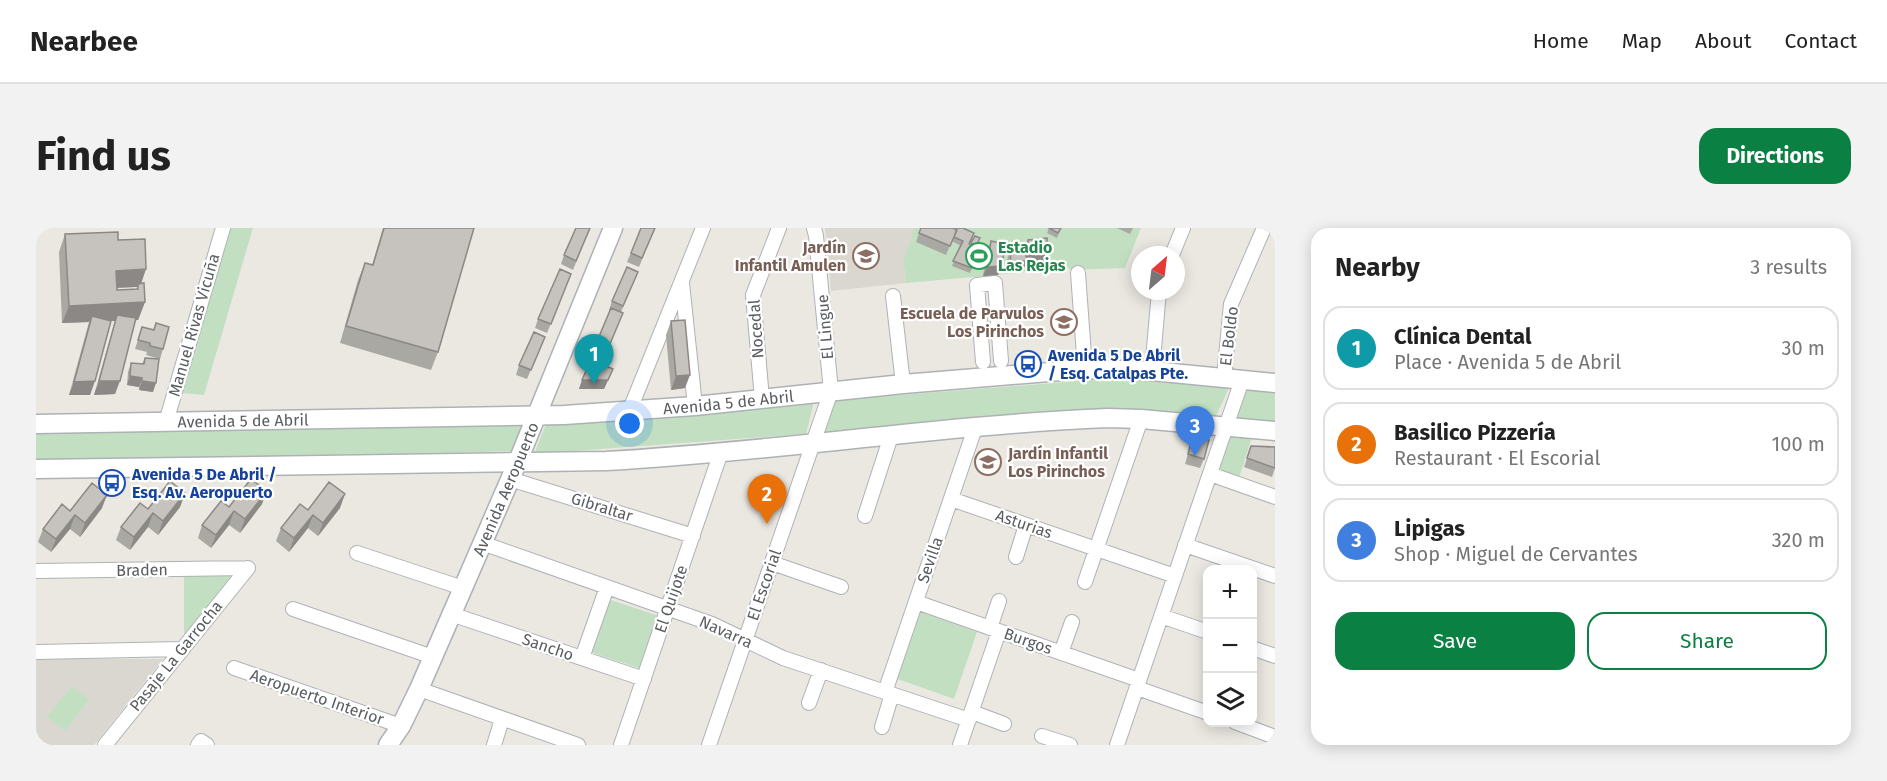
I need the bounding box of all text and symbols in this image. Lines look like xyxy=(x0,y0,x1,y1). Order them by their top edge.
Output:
text: Nearbee xyxy=(30,25,138,58)
text: Home xyxy=(1533,28,1589,54)
text: Map xyxy=(1622,28,1662,54)
text: About xyxy=(1695,28,1752,54)
text: Contact xyxy=(1785,28,1857,54)
button: Directions xyxy=(1699,128,1851,184)
text: Find us xyxy=(36,131,171,181)
place label: Jardín Infantil Amulen xyxy=(735,238,846,275)
place label: Estadio Las Rejas xyxy=(998,238,1066,275)
school or university icon: Jardín Infantil Amulen xyxy=(851,241,881,271)
sports icon: Estadio Las Rejas xyxy=(964,241,994,271)
north arrow xyxy=(1131,246,1185,300)
street label: Manuel Rivas Vicuña xyxy=(164,251,224,399)
text: Nearby xyxy=(1335,252,1420,283)
text: 3 results xyxy=(1750,255,1827,279)
street label: El Lingue xyxy=(813,294,837,360)
street label: Nocedal xyxy=(744,299,768,359)
place label: Escuela de Parvulos Los Pirinchos xyxy=(900,304,1044,341)
street label: El Boldo xyxy=(1216,305,1242,367)
school or university icon: Escuela de Parvulos Los Pirinchos xyxy=(1049,307,1079,337)
text: Clínica Dental xyxy=(1394,323,1531,350)
pin: 1 xyxy=(574,334,614,384)
text: 1 xyxy=(1352,336,1361,360)
text: 30 m xyxy=(1781,336,1825,360)
place label: Avenida 5 De Abril / Esq. Catalpas Pte. xyxy=(1047,346,1188,383)
bus stop icon: Avenida 5 De Abril / Esq. Catalpas Pte. xyxy=(1013,349,1043,379)
text: Place · Avenida 5 de Abril xyxy=(1394,350,1621,374)
street label: Avenida 5 de Abril xyxy=(662,386,795,418)
pin: 3 xyxy=(1176,406,1214,456)
your location xyxy=(615,409,644,438)
street label: Avenida 5 de Abril xyxy=(177,410,309,431)
street label: Avenida Aeropuerto xyxy=(468,419,542,559)
text: Basilico Pizzería xyxy=(1394,419,1556,446)
text: 2 xyxy=(1351,432,1362,456)
text: 100 m xyxy=(1772,432,1825,456)
place label: Jardín Infantil Los Pirinchos xyxy=(1007,444,1108,481)
text: Restaurant · El Escorial xyxy=(1394,446,1600,470)
school or university icon: Jardín Infantil Los Pirinchos xyxy=(973,447,1003,477)
place label: Avenida 5 De Abril / Esq. Av. Aeropuerto xyxy=(131,465,276,502)
bus stop icon: Avenida 5 De Abril / Esq. Av. Aeropuerto xyxy=(97,468,127,498)
pin: 2 xyxy=(748,474,786,524)
street label: Gibraltar xyxy=(569,489,636,526)
street label: Asturias xyxy=(993,506,1055,542)
text: Lipigas xyxy=(1394,515,1465,542)
text: 3 xyxy=(1351,528,1362,552)
text: 320 m xyxy=(1772,528,1825,552)
street label: Sevilla xyxy=(913,534,947,586)
text: Shop · Miguel de Cervantes xyxy=(1394,542,1638,566)
street label: El Escorial xyxy=(743,547,785,623)
street label: Braden xyxy=(116,560,168,580)
street label: El Quijote xyxy=(651,563,691,635)
map controls xyxy=(1203,565,1257,727)
button: + xyxy=(1203,565,1257,619)
street label: Pasaje La Garrocha xyxy=(126,597,226,715)
street label: Navarra xyxy=(696,612,756,652)
button: Save xyxy=(1335,612,1575,670)
button: Share xyxy=(1587,612,1827,670)
button: − xyxy=(1203,619,1257,673)
street label: Burgos xyxy=(1001,624,1055,658)
street label: Sancho xyxy=(520,629,576,665)
street label: Aeropuerto Interior xyxy=(248,665,387,729)
button: layers xyxy=(1203,673,1257,727)

